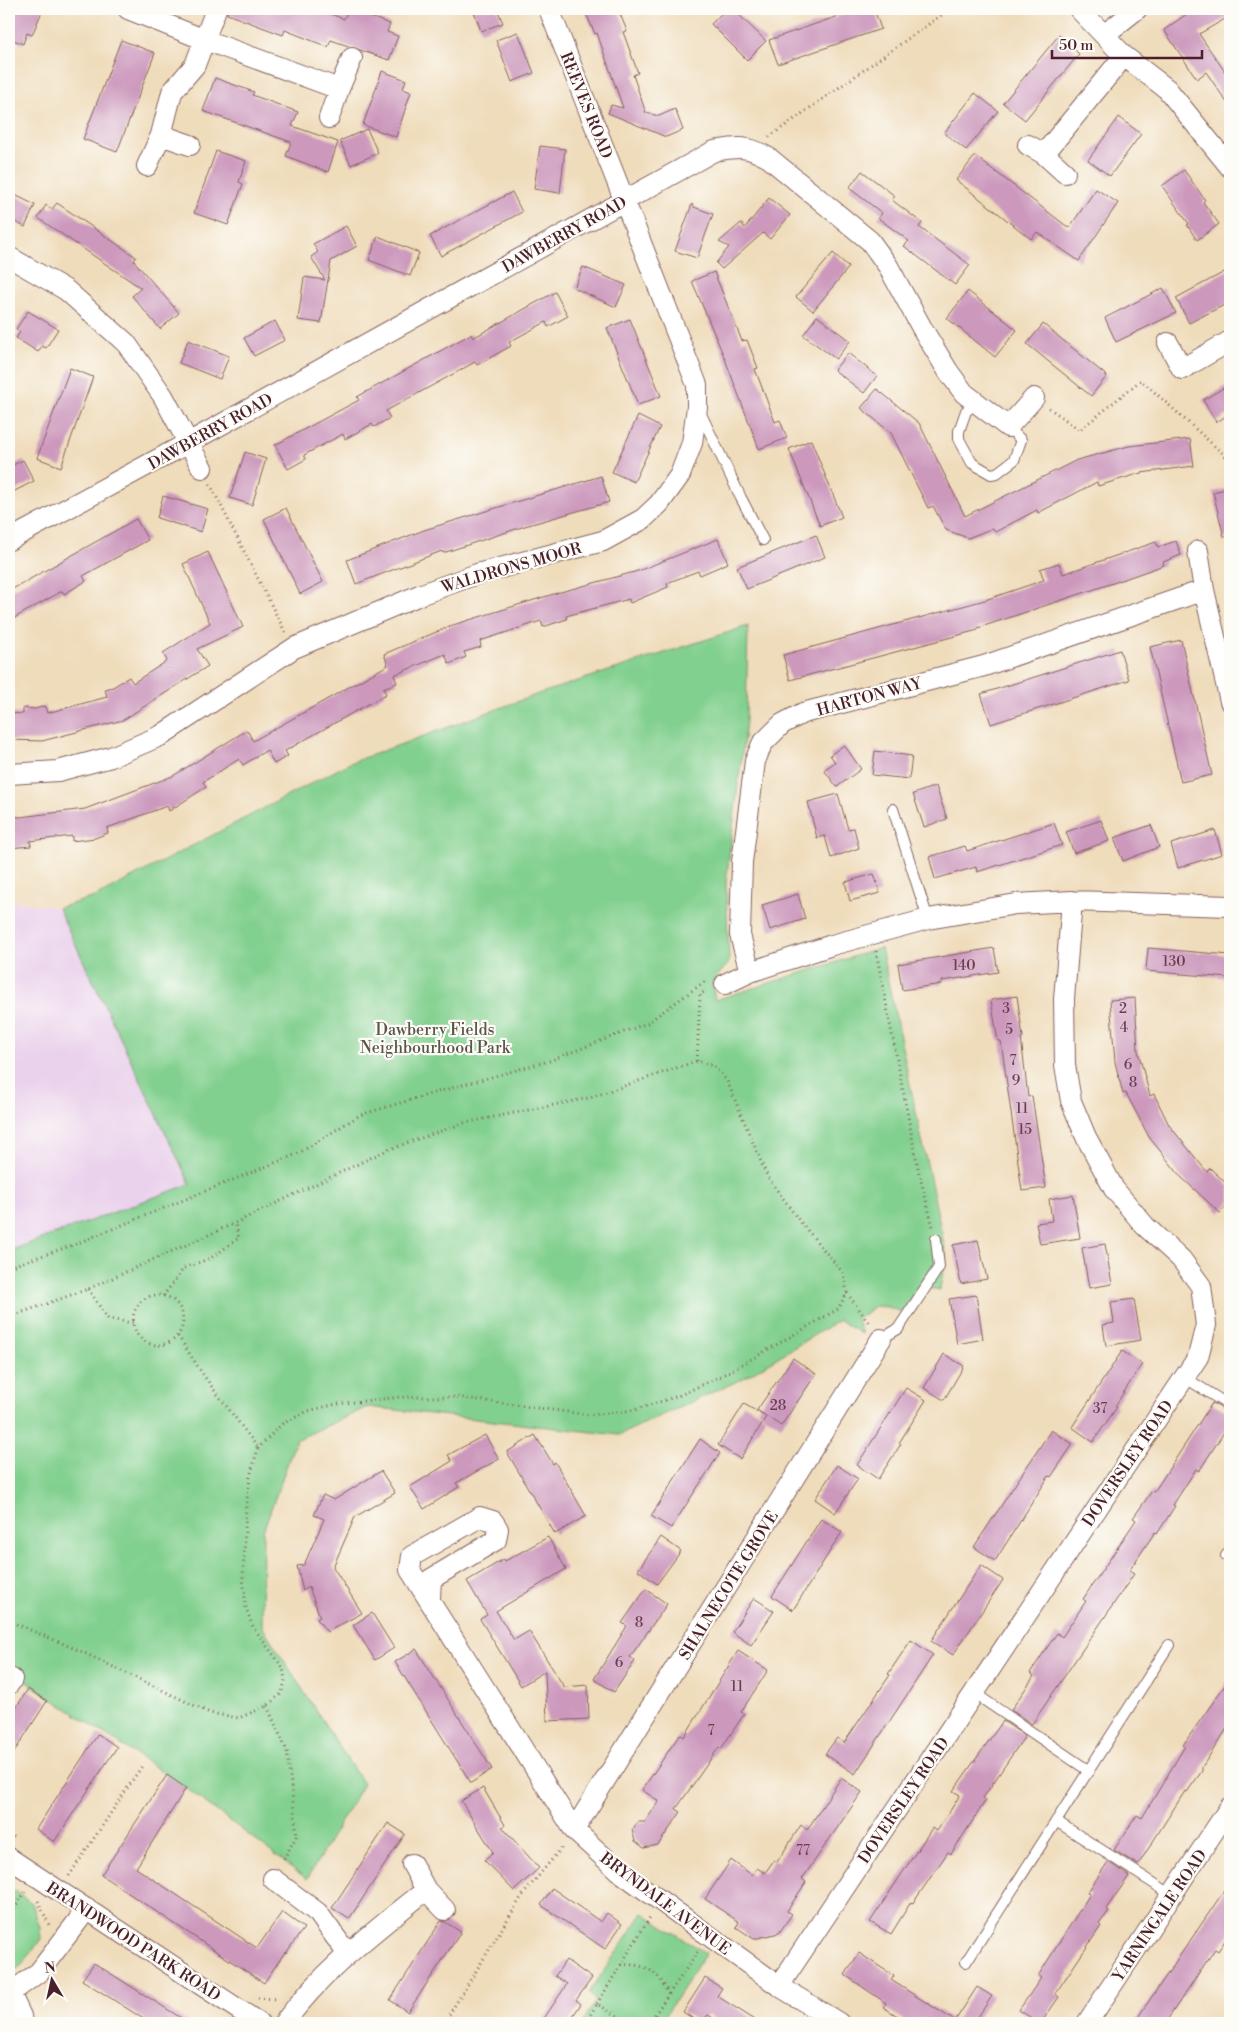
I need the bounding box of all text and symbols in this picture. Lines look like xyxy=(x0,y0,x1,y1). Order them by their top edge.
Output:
scale bar xyxy=(1052,28,1202,60)
text: 50 m xyxy=(1059,36,1093,55)
street label: REEVES ROAD xyxy=(556,49,617,162)
street label: DAWBERRY ROAD xyxy=(499,192,630,277)
street label: DAWBERRY ROAD xyxy=(145,389,276,474)
street label: WALDRONS MOOR xyxy=(438,538,585,598)
street label: HARTON WAY xyxy=(815,673,925,721)
house number: 130 xyxy=(1162,953,1186,971)
house number: 140 xyxy=(952,957,976,975)
house number: 3 xyxy=(1002,1000,1010,1018)
house number: 2 xyxy=(1119,1000,1127,1018)
house number: 4 xyxy=(1120,1019,1128,1037)
park label: Dawberry Fields Neighbourhood Park xyxy=(360,1020,512,1058)
house number: 5 xyxy=(1005,1021,1013,1039)
house number: 7 xyxy=(1009,1052,1017,1070)
house number: 6 xyxy=(1124,1056,1133,1074)
house number: 9 xyxy=(1012,1072,1020,1090)
house number: 8 xyxy=(1129,1074,1137,1092)
house number: 11 xyxy=(1016,1100,1028,1118)
house number: 15 xyxy=(1018,1121,1032,1139)
house number: 28 xyxy=(770,1397,786,1415)
street label: DOVERSLEY ROAD xyxy=(1078,1397,1178,1531)
house number: 37 xyxy=(1093,1400,1107,1418)
street label: SHALNECOTE GROVE xyxy=(675,1507,783,1664)
house number: 8 xyxy=(635,1614,643,1632)
house number: 6 xyxy=(615,1654,624,1672)
house number: 11 xyxy=(731,1678,743,1696)
house number: 7 xyxy=(707,1722,715,1740)
street label: DOVERSLEY ROAD xyxy=(854,1734,954,1868)
house number: 77 xyxy=(796,1842,810,1860)
street label: YARNINGALE ROAD xyxy=(1108,1846,1211,1986)
street label: BRYNDALE AVENUE xyxy=(595,1848,735,1959)
street label: BRANDWOOD PARK ROAD xyxy=(43,1878,225,2004)
north arrow xyxy=(28,1954,78,2004)

